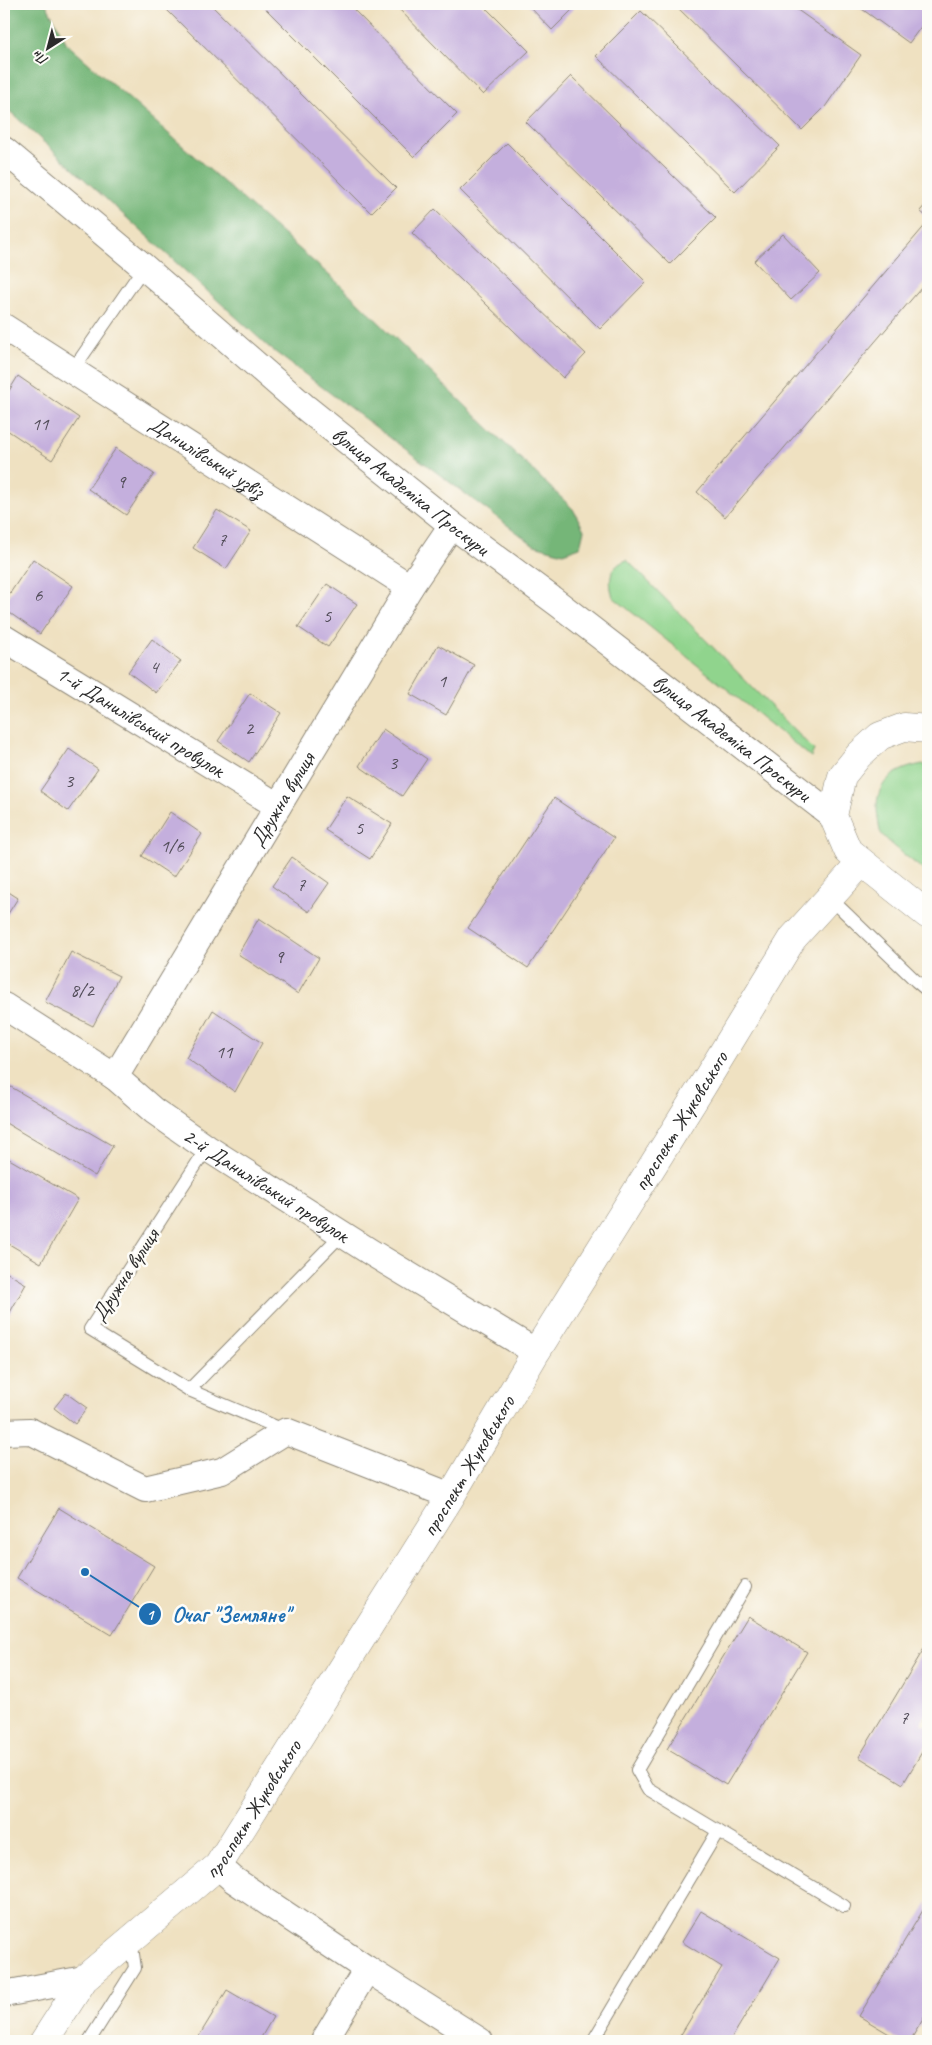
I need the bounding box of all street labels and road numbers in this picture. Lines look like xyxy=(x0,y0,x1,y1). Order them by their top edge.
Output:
street label: Данилівський узвіз xyxy=(145,411,271,505)
street label: вулиця Академіка Проскури xyxy=(327,421,496,562)
street label: 1-й Данилівський провулок xyxy=(52,660,231,784)
street label: вулиця Академіка Проскури xyxy=(648,669,817,808)
street label: Дружна вулиця xyxy=(244,746,321,851)
street label: проспект Жуковського xyxy=(627,1045,734,1196)
street label: 2-й Данилівський провулок xyxy=(178,1122,356,1249)
street label: Дружна вулиця xyxy=(85,1223,165,1326)
street label: проспект Жуковського xyxy=(416,1389,521,1541)
street label: проспект Жуковського xyxy=(200,1734,308,1884)

